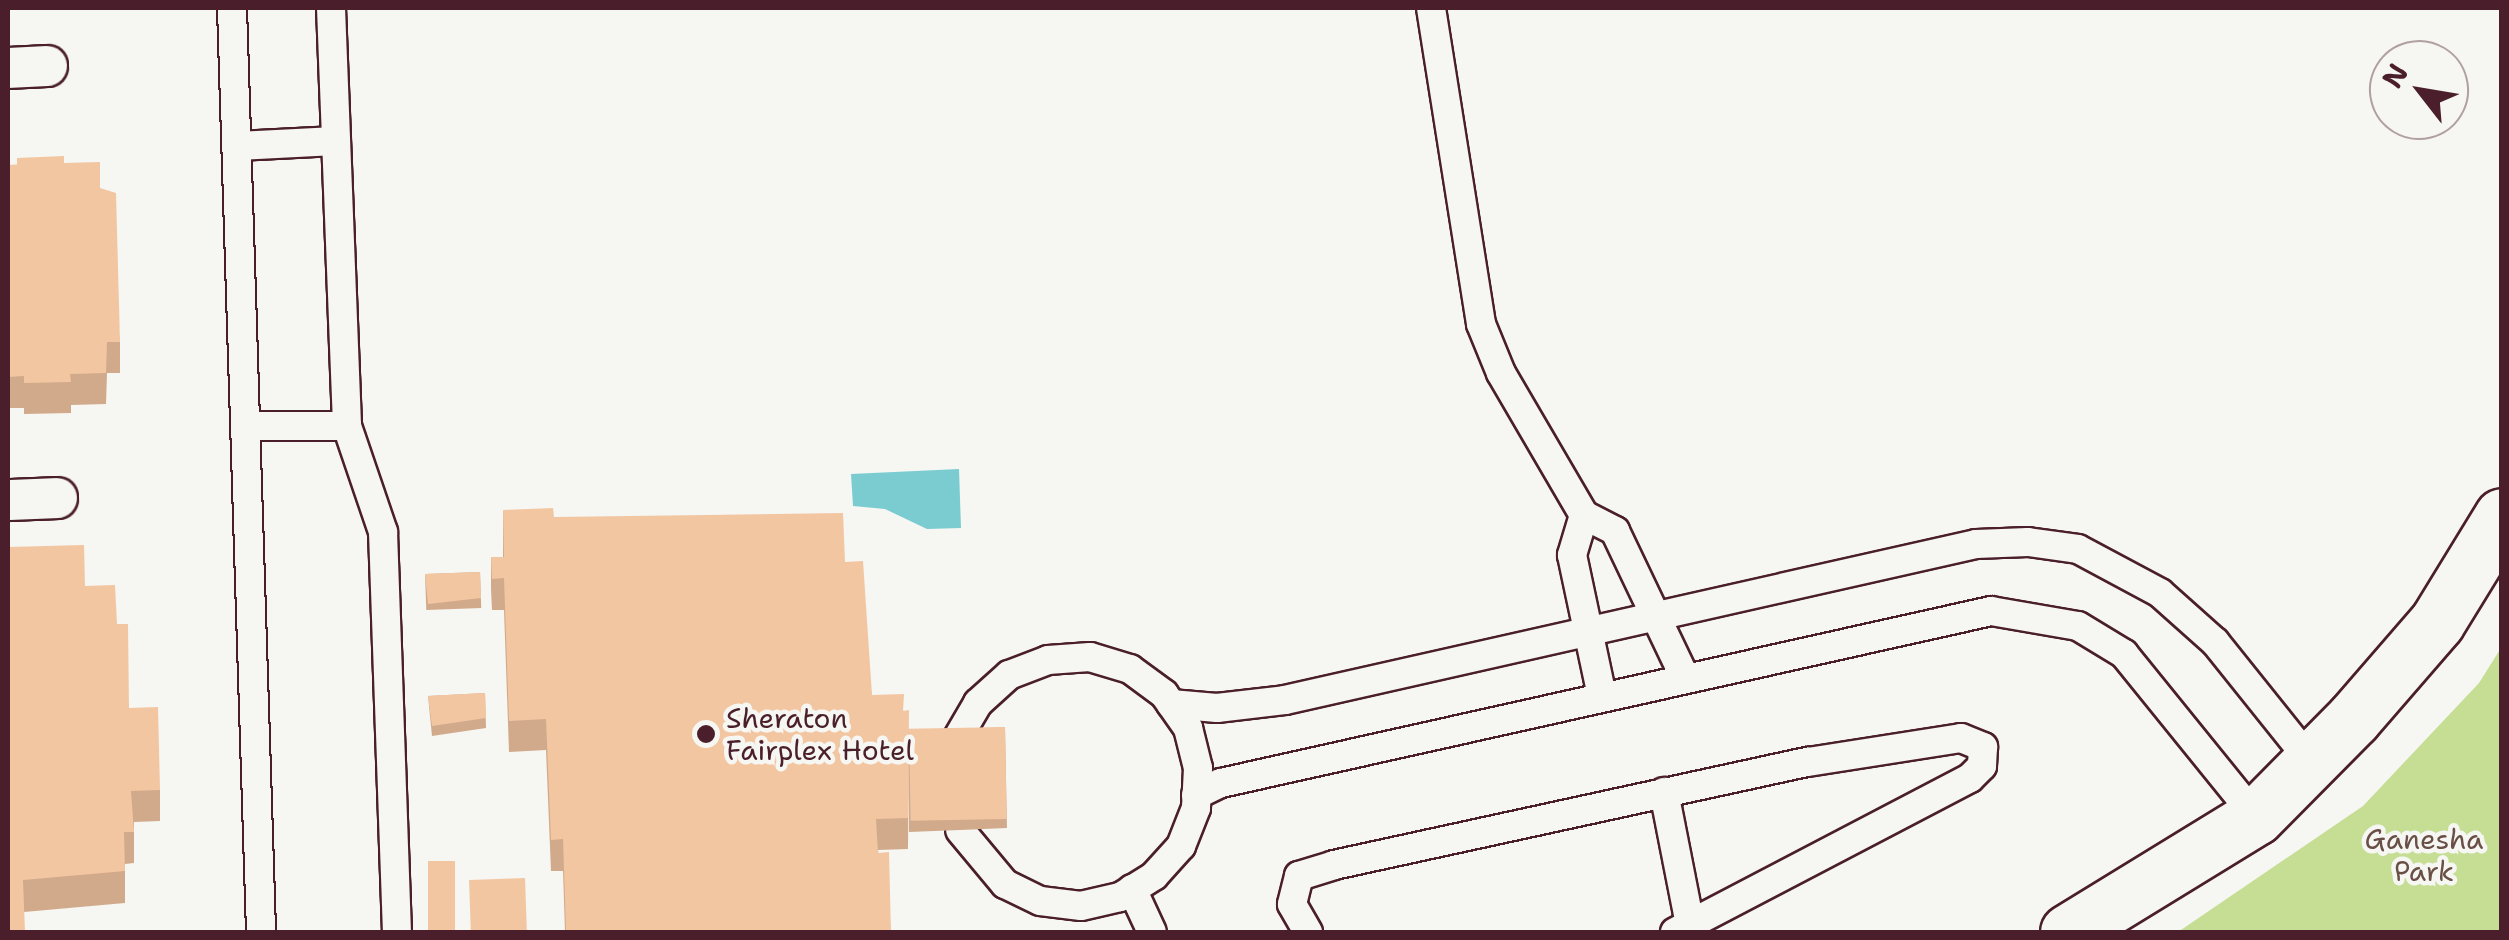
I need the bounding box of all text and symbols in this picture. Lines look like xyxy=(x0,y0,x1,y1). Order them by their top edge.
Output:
north arrow xyxy=(2369,40,2469,140)
text: N xyxy=(2373,56,2417,95)
place label: Sheraton Fairplex Hotel xyxy=(726,701,914,767)
marker: Sheraton Fairplex Hotel xyxy=(695,723,717,745)
park label: Ganesha Park xyxy=(2364,822,2484,888)

